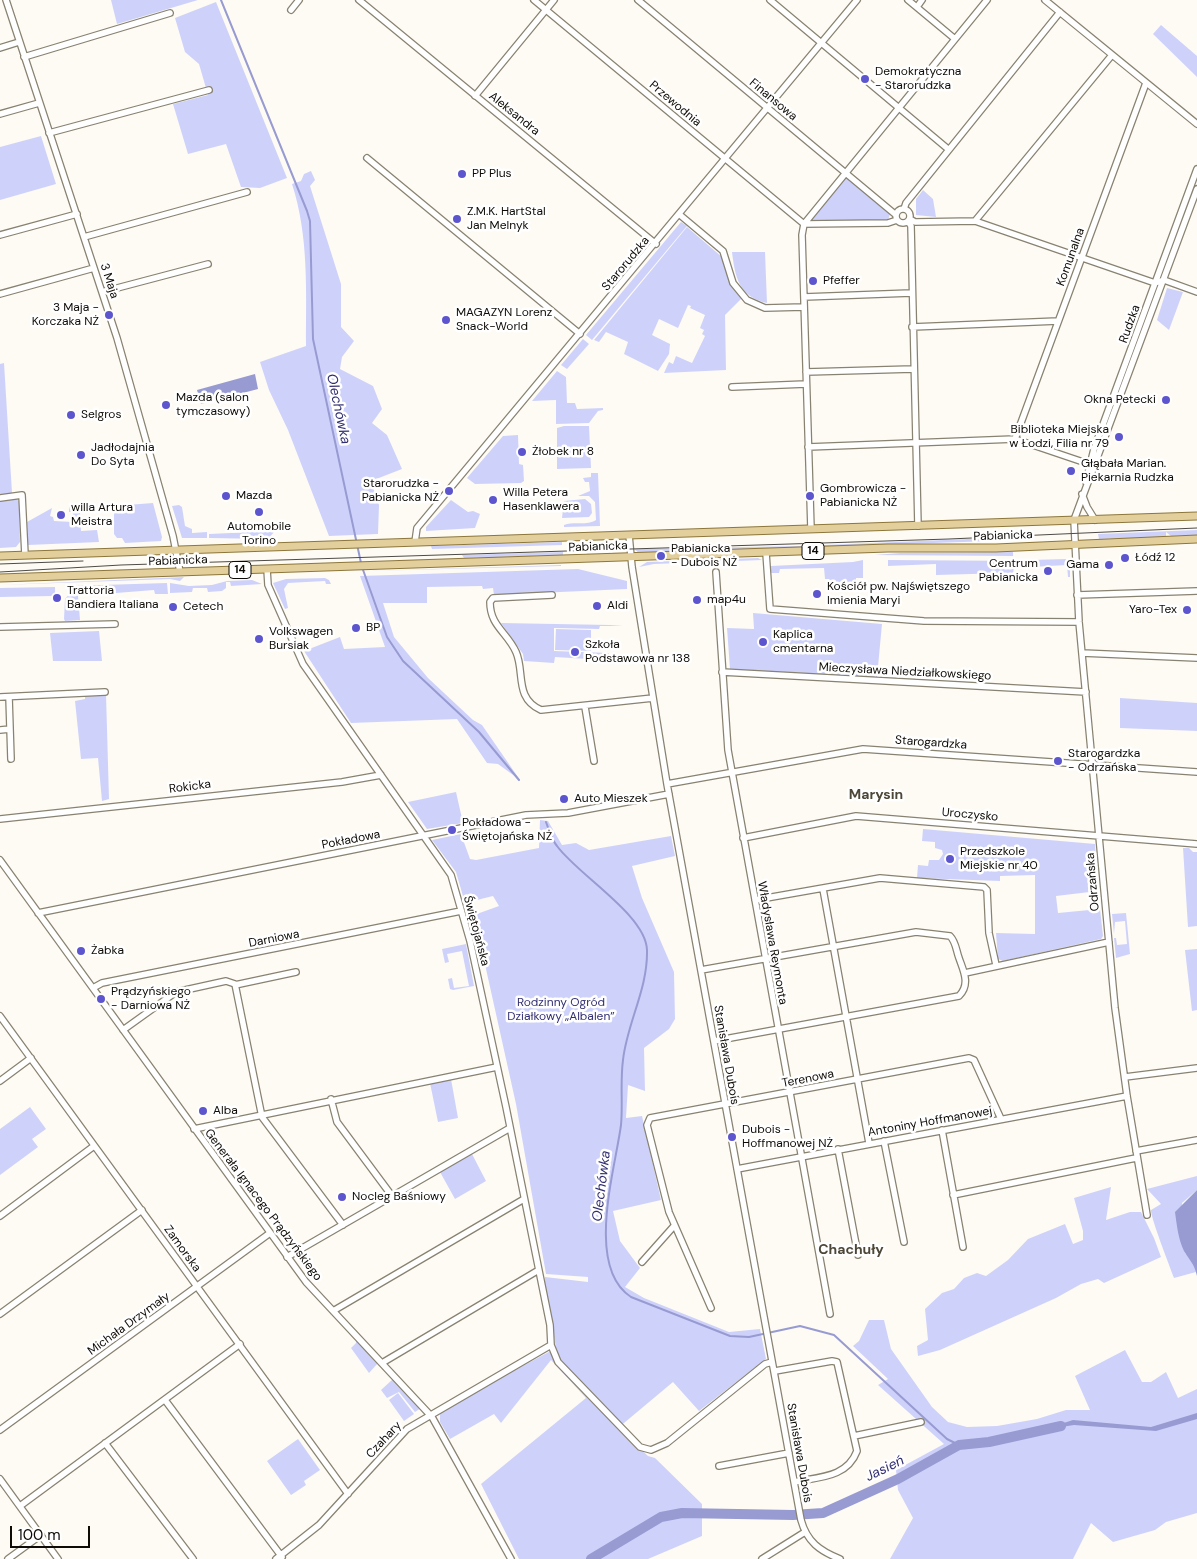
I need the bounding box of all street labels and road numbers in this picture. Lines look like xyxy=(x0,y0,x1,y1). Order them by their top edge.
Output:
street label: Finansowa xyxy=(746,76,800,124)
street label: Przewodnia xyxy=(646,78,704,130)
street label: Aleksandra xyxy=(486,89,542,139)
street label: Komunalna xyxy=(1054,226,1088,288)
street label: Starorudzka xyxy=(599,234,653,294)
street label: 3 Maja xyxy=(97,261,121,301)
street label: Rudzka xyxy=(1116,303,1144,345)
street label: Pabianicka xyxy=(973,528,1033,544)
street label: Pabianicka xyxy=(568,539,628,555)
road number: 14 xyxy=(802,542,824,560)
street label: Pabianicka xyxy=(148,553,208,569)
road number: 14 xyxy=(229,562,251,578)
street label: Mieczysława Niedziałkowskiego xyxy=(818,660,992,684)
street label: Starogardzka xyxy=(894,733,968,753)
street label: Rokicka xyxy=(168,777,212,797)
street label: Uroczysko xyxy=(941,805,999,825)
street label: Pokładowa xyxy=(321,827,381,853)
street label: Odrzańska xyxy=(1083,852,1103,912)
street label: Władysława Reymonta xyxy=(754,880,790,1006)
street label: Świętojańska xyxy=(460,894,492,968)
street label: Darniowa xyxy=(247,927,301,951)
street label: Stanisława Dubois xyxy=(710,1004,742,1106)
street label: Terenowa xyxy=(781,1067,835,1091)
street label: Antoniny Hoffmanowej xyxy=(867,1104,993,1140)
street label: Generała Ignacego Prądzyńskiego xyxy=(201,1126,325,1284)
street label: Zamorska xyxy=(160,1223,204,1275)
street label: Michała Drzymały xyxy=(85,1289,173,1359)
street label: Stanisława Dubois xyxy=(783,1402,815,1504)
street label: Czahary xyxy=(363,1419,405,1461)

